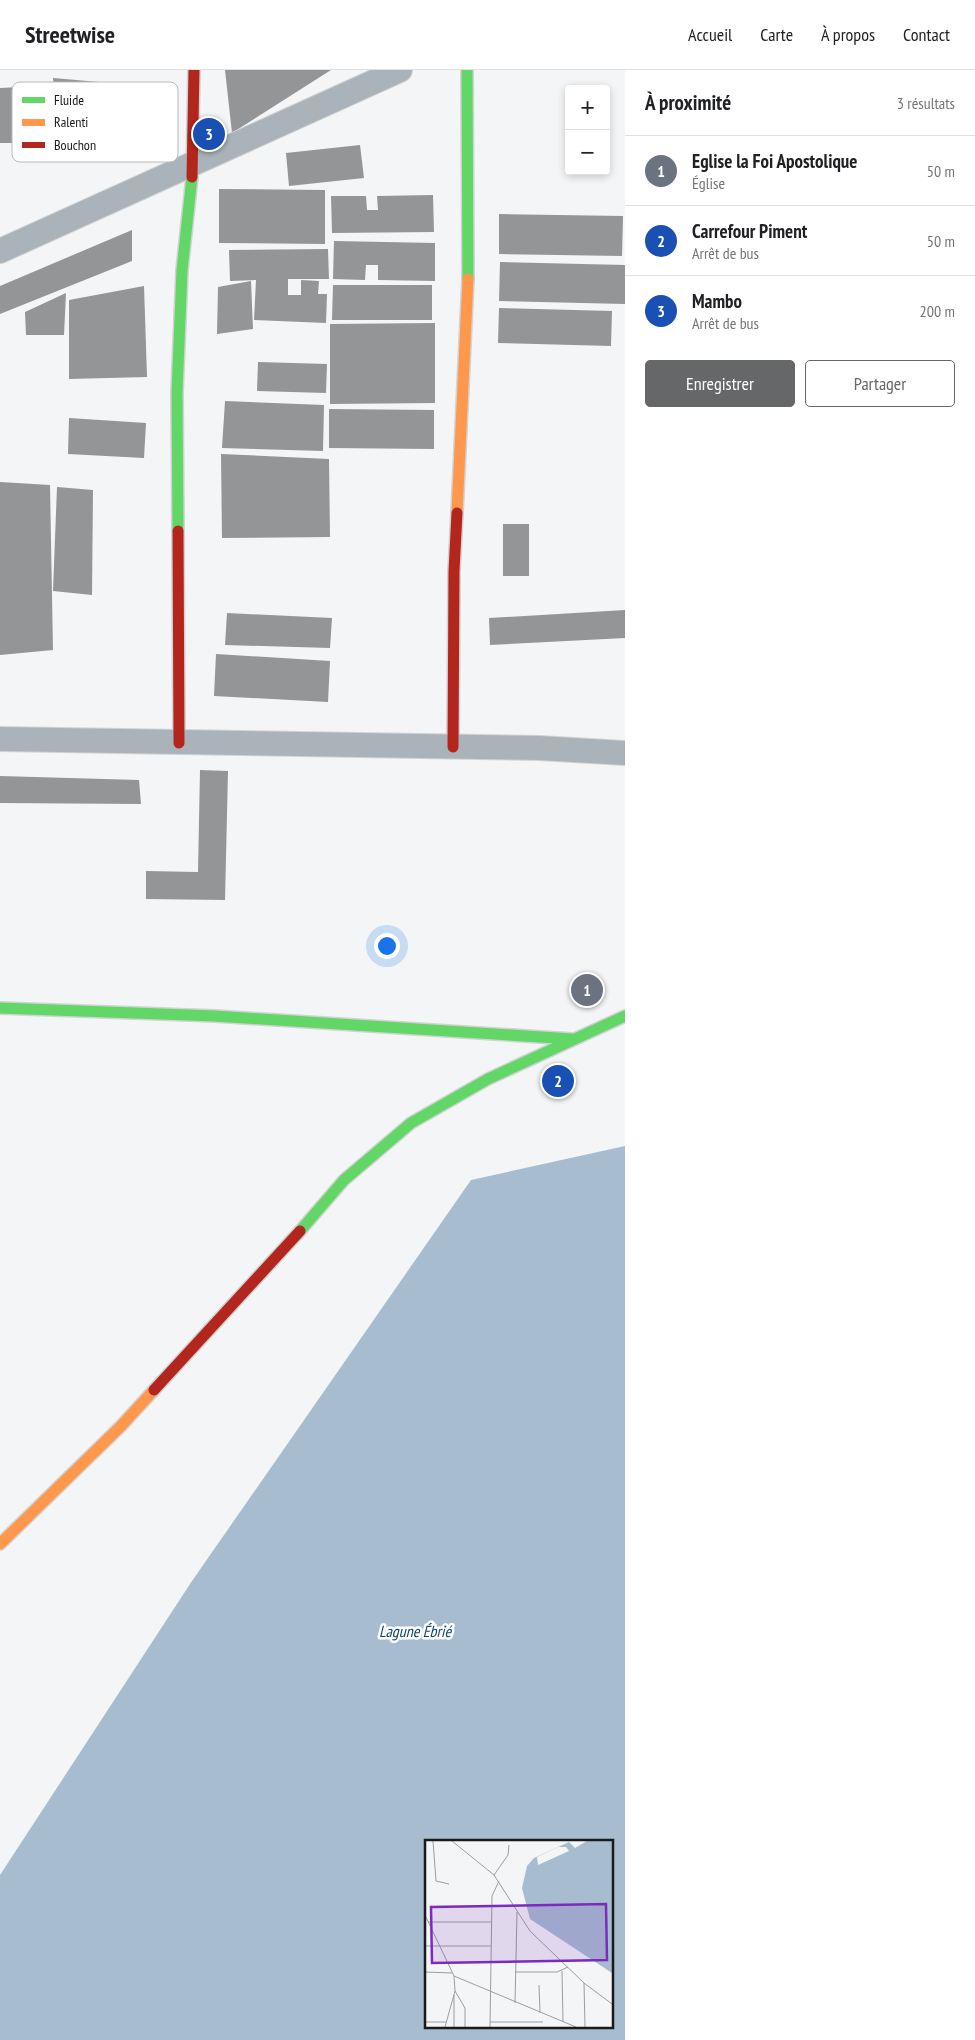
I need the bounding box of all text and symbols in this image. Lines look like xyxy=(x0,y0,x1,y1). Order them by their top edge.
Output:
text: Streetwise xyxy=(25,19,115,50)
text: Accueil xyxy=(688,23,732,46)
text: Carte xyxy=(760,23,793,46)
text: À propos xyxy=(821,23,875,46)
text: Contact xyxy=(903,23,950,46)
legend xyxy=(12,82,178,162)
map controls xyxy=(565,85,610,175)
button: + xyxy=(565,85,610,130)
text: À proximité xyxy=(645,89,731,116)
text: Fluide xyxy=(54,91,84,109)
text: 3 résultats xyxy=(897,93,955,113)
text: Ralenti xyxy=(54,113,88,131)
pin: 3 xyxy=(193,115,225,153)
button: − xyxy=(565,130,610,175)
text: Bouchon xyxy=(54,136,96,154)
text: Eglise la Foi Apostolique xyxy=(692,149,857,173)
text: 1 xyxy=(657,161,665,181)
text: 50 m xyxy=(927,161,955,181)
text: Église xyxy=(692,173,725,193)
text: Carrefour Piment xyxy=(692,219,807,243)
text: 2 xyxy=(657,231,665,251)
text: 50 m xyxy=(927,231,955,251)
text: Arrêt de bus xyxy=(692,243,759,263)
text: Mambo xyxy=(692,289,742,313)
text: 3 xyxy=(657,301,665,321)
text: 200 m xyxy=(920,301,955,321)
text: Arrêt de bus xyxy=(692,313,759,333)
button: Enregistrer xyxy=(645,360,795,407)
button: Partager xyxy=(805,360,955,407)
your location xyxy=(374,933,400,959)
pin: 1 xyxy=(571,971,603,1009)
pin: 2 xyxy=(542,1062,574,1100)
water label: Lagune Ébrié xyxy=(379,1621,452,1641)
inset map xyxy=(425,1840,612,2028)

